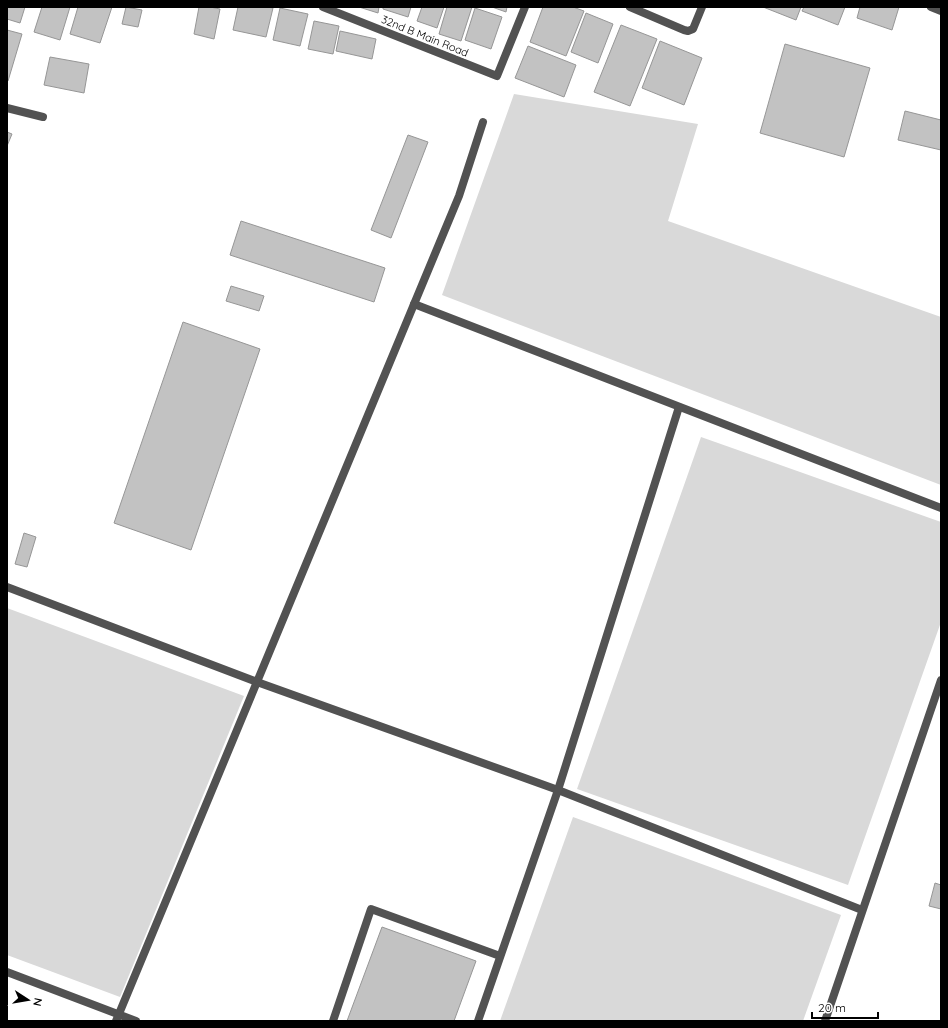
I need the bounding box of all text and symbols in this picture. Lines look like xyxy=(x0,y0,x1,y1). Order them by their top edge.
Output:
street label: 32nd B Main Road xyxy=(379,12,471,60)
north arrow xyxy=(8,980,48,1020)
scale bar xyxy=(812,994,878,1020)
text: N xyxy=(30,997,45,1007)
text: 20 m xyxy=(818,1000,846,1015)

